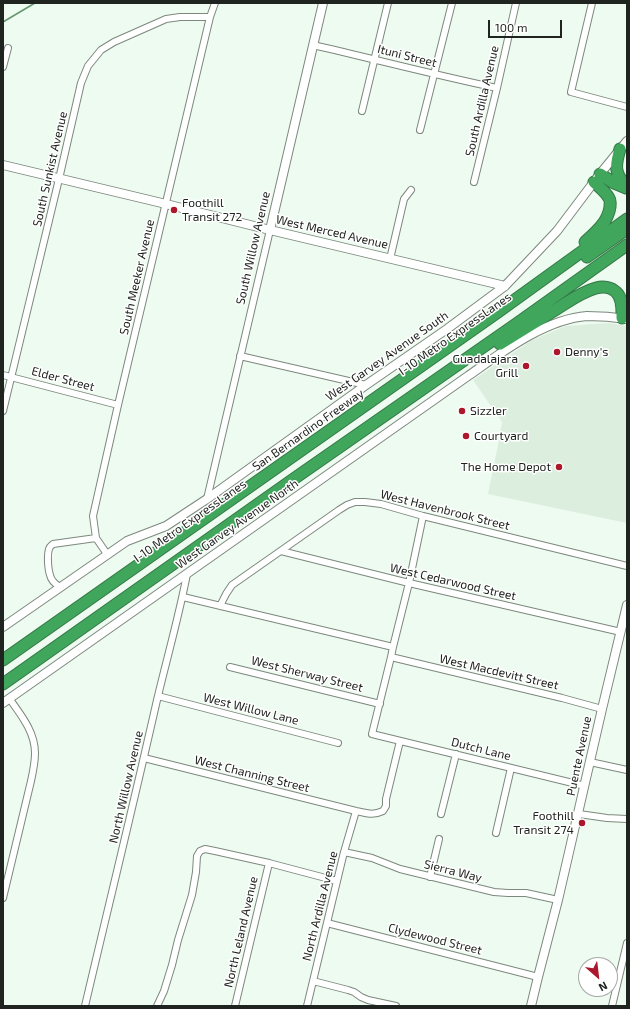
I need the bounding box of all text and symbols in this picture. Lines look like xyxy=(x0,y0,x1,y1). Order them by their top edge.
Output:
scale bar xyxy=(490,12,564,38)
text: 100 m xyxy=(495,20,527,34)
street label: Ituni Street xyxy=(376,42,438,70)
street label: South Ardilla Avenue xyxy=(462,44,502,158)
street label: South Sunkist Avenue xyxy=(30,110,70,228)
street label: South Willow Avenue xyxy=(233,190,273,306)
place label: Foothill Transit 272 xyxy=(182,196,242,224)
marker: Foothill Transit 272 xyxy=(169,205,179,215)
street label: West Merced Avenue xyxy=(275,212,389,252)
street label: South Meeker Avenue xyxy=(117,218,157,336)
street label: I-10 Metro ExpressLanes xyxy=(396,290,514,378)
street label: West Garvey Avenue South xyxy=(323,308,451,404)
place label: Denny's xyxy=(565,345,608,359)
marker: Denny's xyxy=(552,347,562,357)
place label: Guadalajara Grill xyxy=(452,352,518,380)
marker: Guadalajara Grill xyxy=(521,361,531,371)
street label: Elder Street xyxy=(30,364,96,394)
street label: San Bernardino Freeway xyxy=(249,386,367,474)
place label: Sizzler xyxy=(470,404,507,418)
marker: Sizzler xyxy=(457,406,467,416)
place label: Courtyard xyxy=(474,429,528,443)
marker: Courtyard xyxy=(461,431,471,441)
place label: The Home Depot xyxy=(461,460,551,474)
marker: The Home Depot xyxy=(554,462,564,472)
street label: West Garvey Avenue North xyxy=(173,476,301,572)
street label: I-10 Metro ExpressLanes xyxy=(131,477,249,565)
street label: West Havenbrook Street xyxy=(379,487,511,533)
street label: West Cedarwood Street xyxy=(389,560,517,604)
street label: West Macdevitt Street xyxy=(438,651,560,693)
street label: West Sherway Street xyxy=(250,653,364,695)
street label: West Willow Lane xyxy=(202,690,300,728)
street label: Puente Avenue xyxy=(564,715,594,797)
street label: North Willow Avenue xyxy=(106,729,146,845)
street label: Dutch Lane xyxy=(450,735,512,763)
street label: West Channing Street xyxy=(193,753,311,795)
place label: Foothill Transit 274 xyxy=(513,809,574,837)
marker: Foothill Transit 274 xyxy=(577,818,587,828)
street label: North Ardilla Avenue xyxy=(299,849,341,963)
street label: Sierra Way xyxy=(423,857,483,885)
street label: North Leland Avenue xyxy=(221,875,261,989)
street label: Clydewood Street xyxy=(387,920,483,958)
north arrow xyxy=(578,957,618,997)
text: N xyxy=(597,980,610,995)

